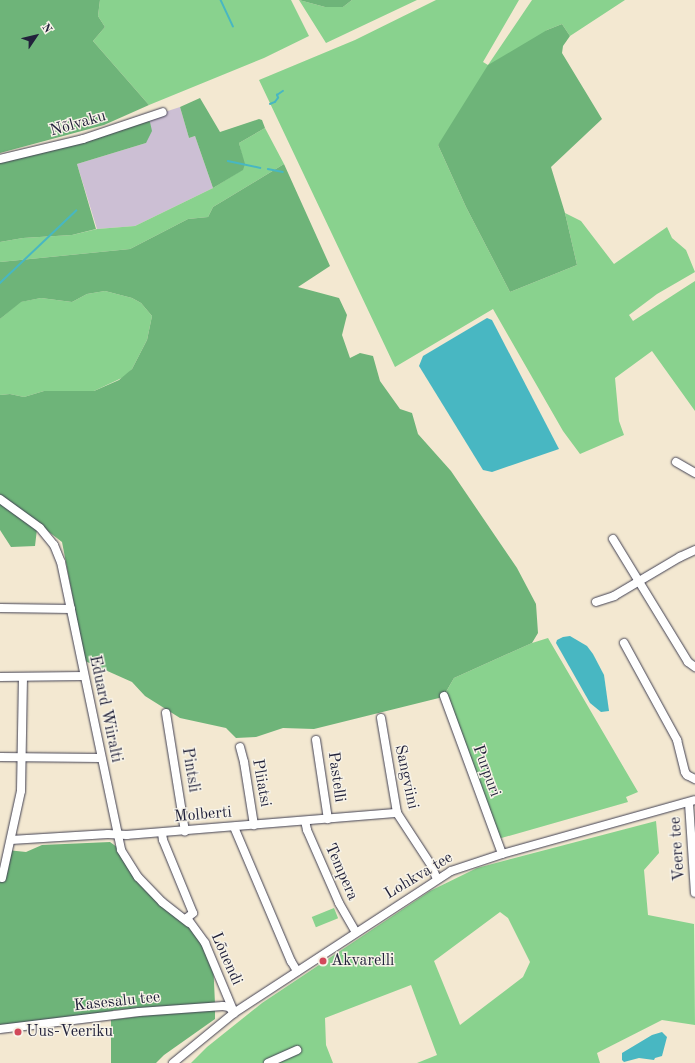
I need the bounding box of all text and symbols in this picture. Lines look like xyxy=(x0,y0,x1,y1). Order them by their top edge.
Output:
north arrow xyxy=(16,16,56,56)
text: N xyxy=(39,22,53,35)
street label: Nõlvaku xyxy=(48,107,108,141)
street label: Eduard Wiiralti xyxy=(84,654,126,764)
street label: Purpuri xyxy=(468,742,504,800)
street label: Sangviini xyxy=(390,743,422,811)
street label: Pintsli xyxy=(177,746,203,794)
street label: Pastelli xyxy=(323,750,349,804)
street label: Pliiatsi xyxy=(247,757,275,809)
street label: Molberti xyxy=(173,803,233,827)
street label: Veere tee xyxy=(666,816,690,882)
street label: Tempera xyxy=(320,840,362,904)
street label: Lohkva tee xyxy=(381,848,457,904)
street label: Lõuendi xyxy=(206,930,246,988)
place label: Akvarelli xyxy=(331,951,394,971)
marker: Akvarelli xyxy=(318,956,328,966)
street label: Kasesalu tee xyxy=(73,988,161,1016)
place label: Uus-Veeriku xyxy=(26,1022,113,1042)
marker: Uus-Veeriku xyxy=(13,1027,23,1037)

